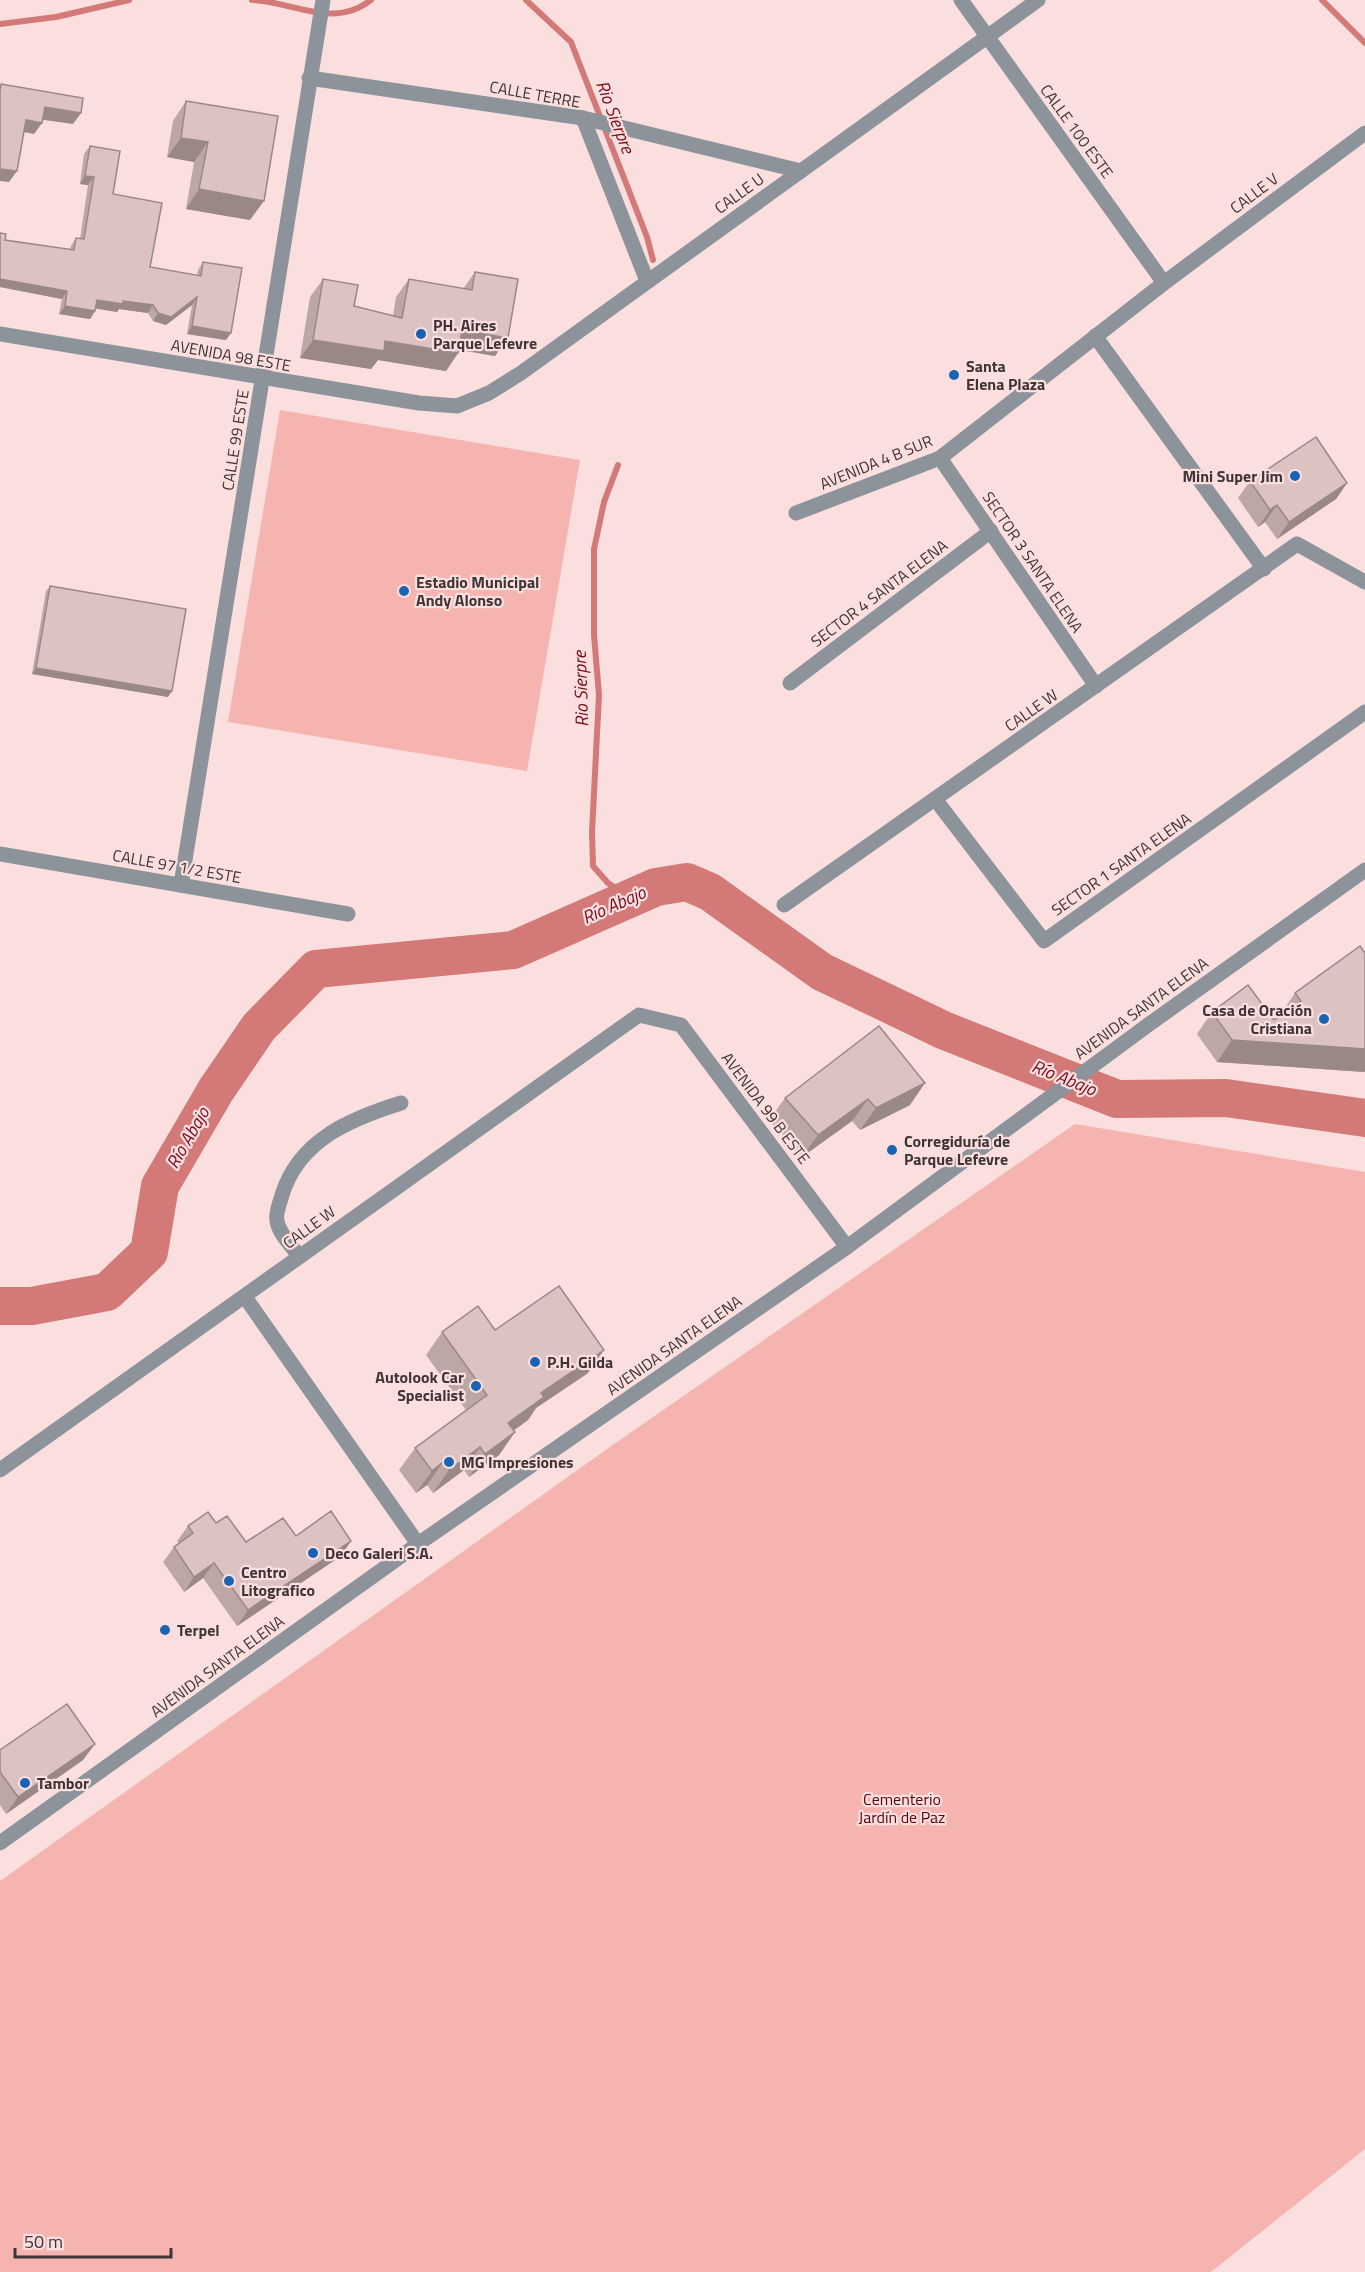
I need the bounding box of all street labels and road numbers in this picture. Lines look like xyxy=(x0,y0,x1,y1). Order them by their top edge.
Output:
street label: CALLE TERRE xyxy=(488,74,582,114)
street label: CALLE 100 ESTE xyxy=(1035,79,1119,183)
street label: CALLE U xyxy=(709,167,769,219)
street label: CALLE V xyxy=(1225,167,1283,219)
street label: AVENIDA 98 ESTE xyxy=(169,333,293,377)
street label: CALLE 99 ESTE xyxy=(215,388,255,492)
street label: AVENIDA 4 B SUR xyxy=(816,428,936,496)
street label: SECTOR 3 SANTA ELENA xyxy=(977,487,1090,638)
street label: SECTOR 4 SANTA ELENA xyxy=(806,533,953,653)
street label: CALLE W xyxy=(999,683,1063,737)
street label: SECTOR 1 SANTA ELENA xyxy=(1046,806,1196,921)
street label: CALLE 97 1/2 ESTE xyxy=(111,843,243,889)
street label: AVENIDA SANTA ELENA xyxy=(1069,951,1213,1065)
street label: AVENIDA 99 B ESTE xyxy=(716,1047,816,1169)
street label: CALLE W xyxy=(278,1200,340,1254)
street label: AVENIDA SANTA ELENA xyxy=(601,1289,747,1401)
street label: AVENIDA SANTA ELENA xyxy=(145,1609,289,1723)

